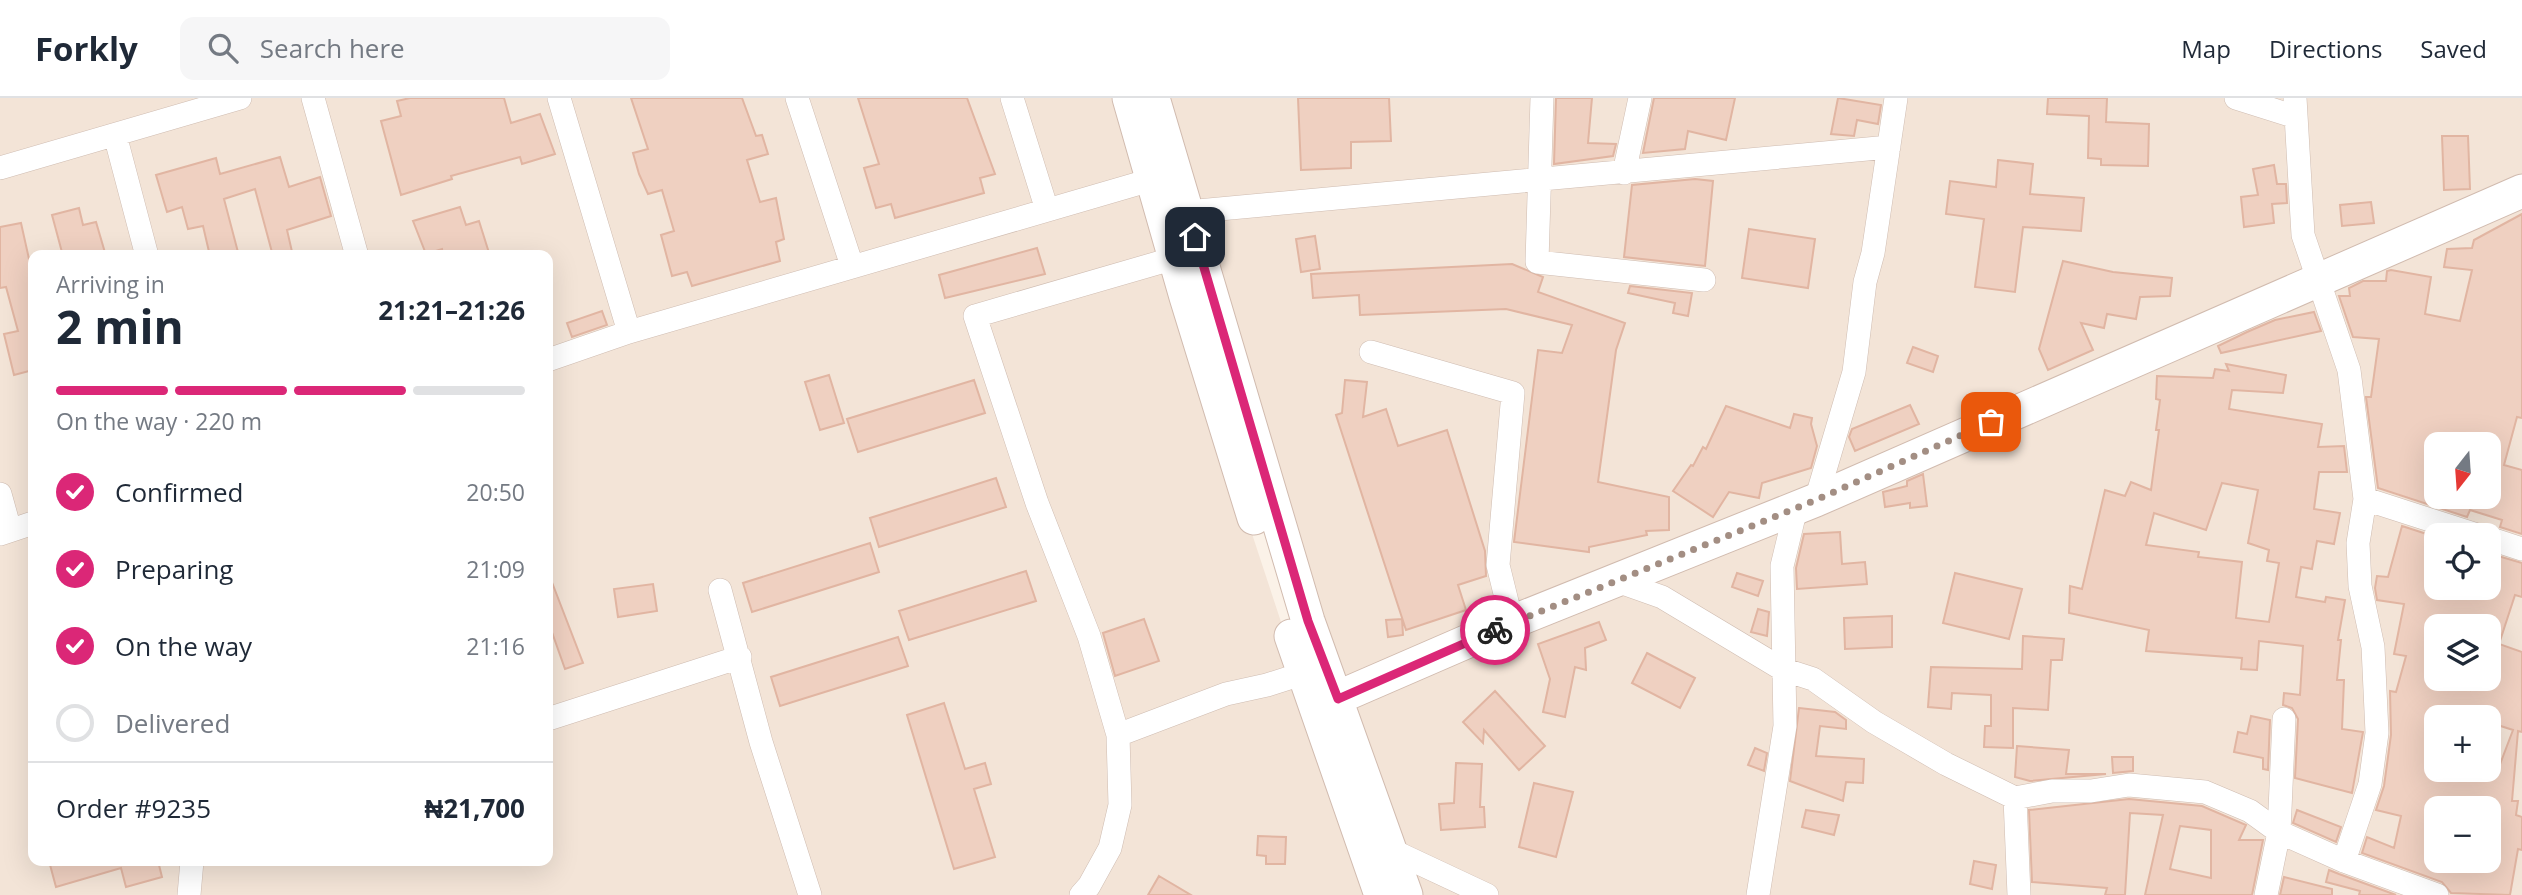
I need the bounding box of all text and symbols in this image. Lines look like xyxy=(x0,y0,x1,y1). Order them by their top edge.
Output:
search box xyxy=(180,17,670,80)
text: Forkly xyxy=(35,26,138,71)
icon: search xyxy=(204,29,242,67)
text: Search here xyxy=(260,30,405,66)
text: Map xyxy=(2181,32,2231,65)
text: Directions xyxy=(2269,32,2382,65)
text: Saved xyxy=(2420,32,2487,65)
pin xyxy=(1165,207,1225,267)
icon: home xyxy=(1176,218,1214,256)
text: Arriving in xyxy=(56,268,165,300)
text: 21:21–21:26 xyxy=(378,292,525,328)
text: 2 min xyxy=(56,295,184,357)
pin xyxy=(1961,392,2021,452)
icon: bag xyxy=(1972,403,2010,441)
text: On the way · 220 m xyxy=(56,405,262,437)
north arrow xyxy=(2424,432,2501,509)
map controls xyxy=(2424,432,2501,873)
icon: check xyxy=(56,473,94,511)
text: Confirmed xyxy=(115,474,243,510)
text: 20:50 xyxy=(466,476,525,508)
button: locate xyxy=(2424,523,2501,600)
icon: check xyxy=(56,550,94,588)
text: Preparing xyxy=(115,551,233,587)
text: 21:09 xyxy=(466,553,525,585)
courier xyxy=(1460,595,1530,665)
icon: bike xyxy=(1476,611,1514,649)
button: layers xyxy=(2424,614,2501,691)
icon: check xyxy=(56,627,94,665)
text: On the way xyxy=(115,628,252,664)
text: 21:16 xyxy=(466,630,525,662)
text: Delivered xyxy=(115,705,230,741)
button: + xyxy=(2424,705,2501,782)
text: Order #9235 xyxy=(56,790,211,826)
text: ₦21,700 xyxy=(424,790,525,826)
button: − xyxy=(2424,796,2501,873)

